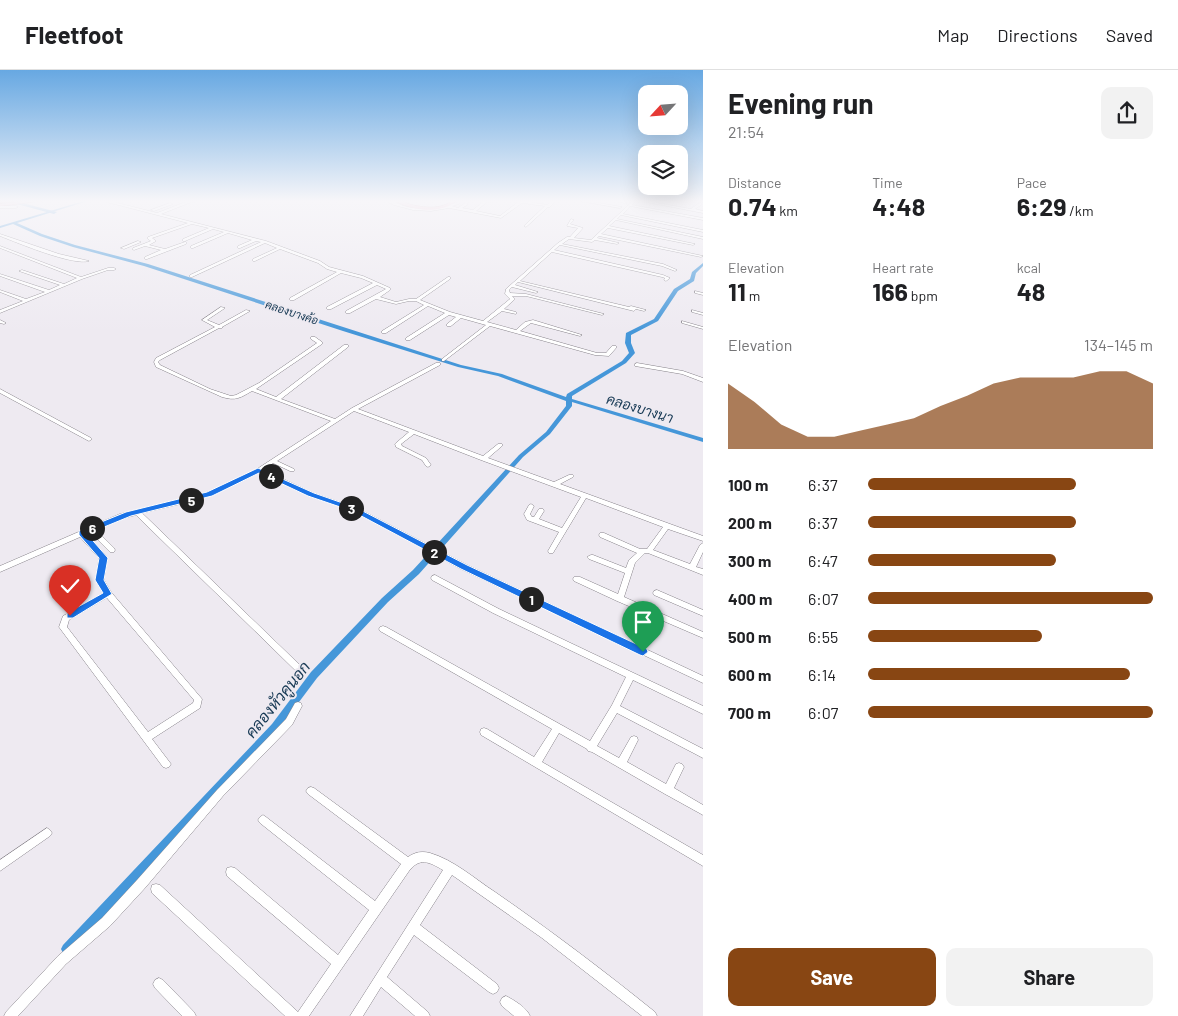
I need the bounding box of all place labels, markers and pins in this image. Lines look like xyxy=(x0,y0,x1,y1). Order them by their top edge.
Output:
pin: 4 xyxy=(258,464,284,488)
pin: 5 xyxy=(178,488,204,512)
pin: 3 xyxy=(338,496,364,520)
pin: 6 xyxy=(80,516,104,540)
pin: 2 xyxy=(422,540,446,564)
pin xyxy=(49,565,91,616)
pin: 1 xyxy=(518,586,544,612)
pin xyxy=(622,601,664,652)

